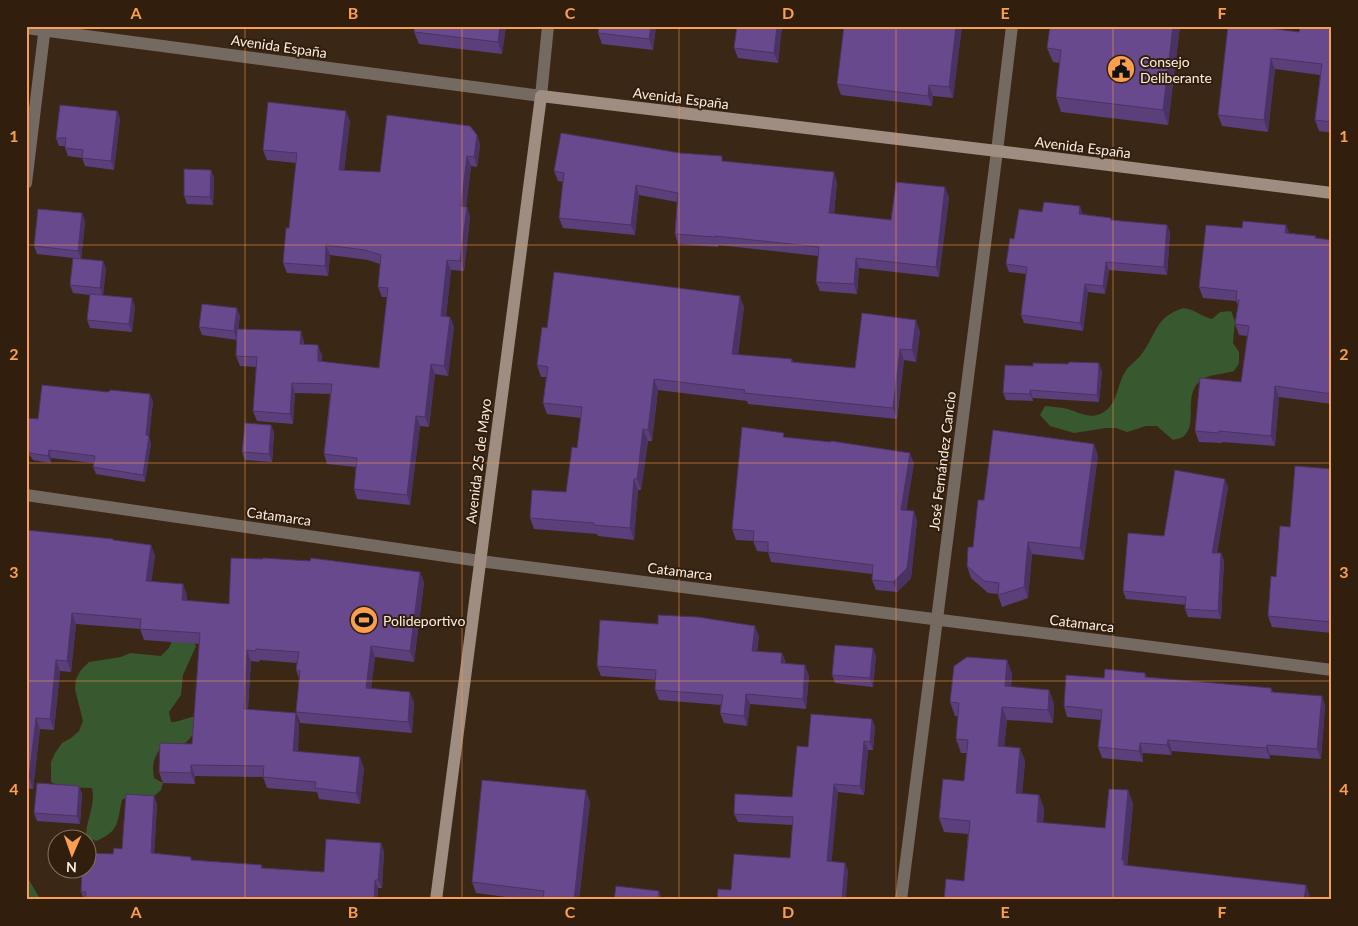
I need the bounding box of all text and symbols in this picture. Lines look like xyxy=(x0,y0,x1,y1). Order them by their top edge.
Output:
text: A xyxy=(129,3,142,22)
text: B xyxy=(348,3,358,22)
text: C xyxy=(565,3,576,22)
text: D xyxy=(782,3,794,22)
text: E xyxy=(1000,3,1010,22)
text: F xyxy=(1217,3,1227,22)
street label: Avenida España xyxy=(230,31,328,61)
place label: Consejo Deliberante xyxy=(1140,53,1212,86)
public building icon: Consejo Deliberante xyxy=(1106,54,1136,84)
street label: Avenida España xyxy=(632,84,730,112)
text: 1 xyxy=(9,126,19,145)
text: 1 xyxy=(1339,126,1349,145)
street label: Avenida España xyxy=(1034,133,1132,161)
text: 2 xyxy=(9,344,19,363)
text: 2 xyxy=(1339,344,1349,363)
street label: José Fernández Cancio xyxy=(925,390,959,532)
street label: Avenida 25 de Mayo xyxy=(462,397,494,525)
street label: Catamarca xyxy=(246,503,312,529)
street label: Catamarca xyxy=(647,559,713,583)
text: 3 xyxy=(9,562,19,581)
text: 3 xyxy=(1339,562,1349,581)
sports icon: Polideportivo xyxy=(349,605,379,635)
street label: Catamarca xyxy=(1049,611,1115,635)
place label: Polideportivo xyxy=(383,612,465,629)
text: 4 xyxy=(9,779,19,798)
text: 4 xyxy=(1339,779,1349,798)
north arrow xyxy=(48,828,98,878)
text: N xyxy=(66,859,77,876)
text: A xyxy=(129,902,142,921)
text: B xyxy=(348,902,358,921)
text: C xyxy=(565,902,576,921)
text: D xyxy=(782,902,794,921)
text: E xyxy=(1000,902,1010,921)
text: F xyxy=(1217,902,1227,921)

